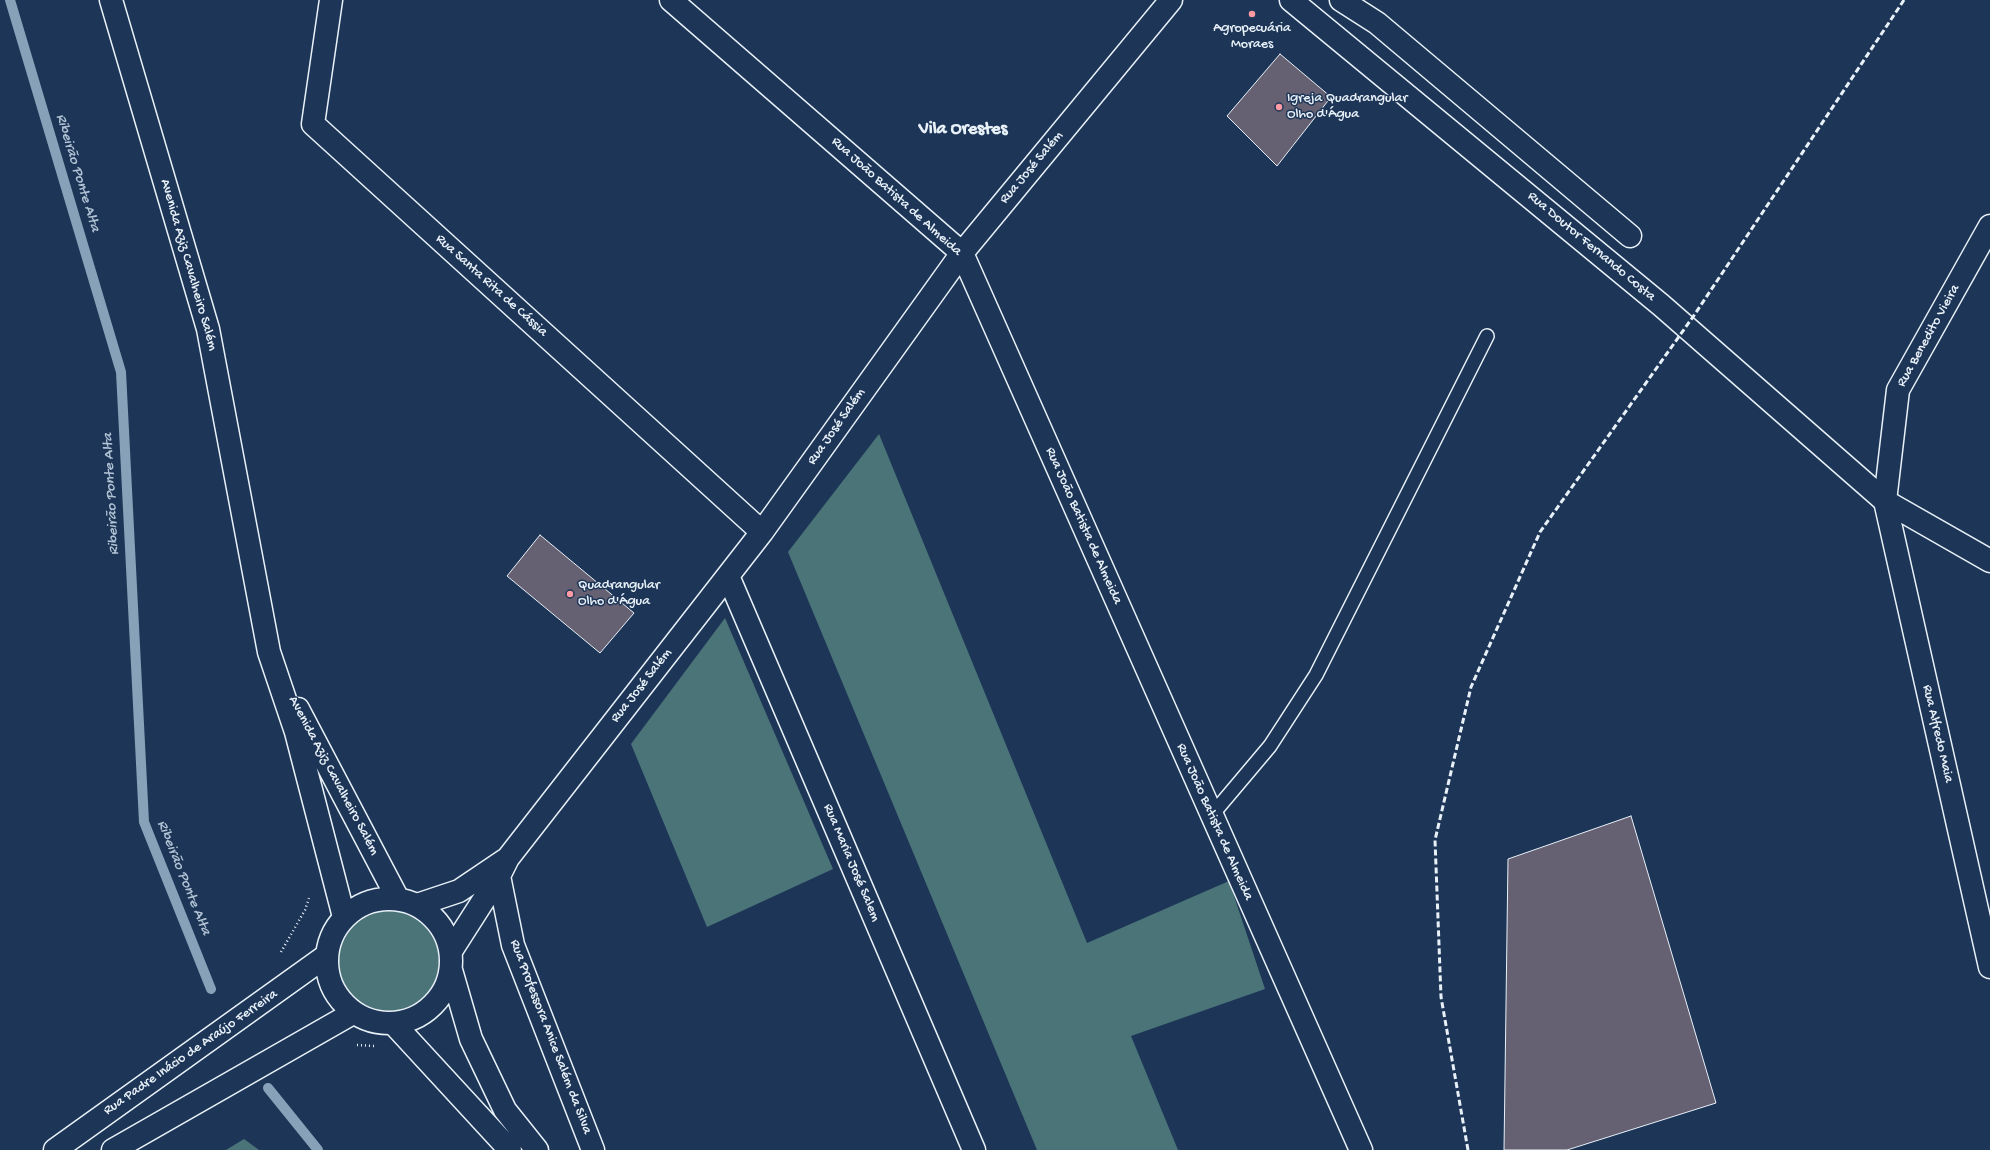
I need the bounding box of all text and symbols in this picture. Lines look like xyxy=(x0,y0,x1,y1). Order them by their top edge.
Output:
marker: Agropecuária Moraes xyxy=(1247,9,1257,19)
place label: Agropecuária Moraes xyxy=(1213,21,1291,54)
place label: Igreja Quadrangular Olho d'Água xyxy=(1287,91,1407,124)
marker: Igreja Quadrangular Olho d'Água xyxy=(1274,102,1284,112)
water label: Ribeirão Ponte Alta xyxy=(51,112,103,234)
district label: Vila Orestes xyxy=(919,119,1007,141)
street label: Rua José Salém xyxy=(997,128,1067,208)
street label: Rua João Batista de Almeida xyxy=(827,134,965,260)
street label: Avenida Aziz Cavalheiro Salém xyxy=(155,177,221,353)
street label: Rua Doutor Fernando Costa xyxy=(1524,189,1658,305)
street label: Rua Santa Rita de Cássia xyxy=(431,231,551,341)
street label: Rua Benedito Vieira xyxy=(1894,282,1964,390)
street label: Rua José Salém xyxy=(804,385,870,469)
water label: Ribeirão Ponte Alta xyxy=(100,433,124,555)
street label: Rua João Batista de Almeida xyxy=(1041,445,1125,607)
place label: Quadrangular Olho d'Água xyxy=(578,578,660,610)
marker: Quadrangular Olho d'Água xyxy=(565,589,575,599)
street label: Rua José Salém xyxy=(608,645,676,727)
street label: Rua Alfredo Maia xyxy=(1918,683,1956,785)
street label: Avenida Aziz Cavalheiro Salém xyxy=(284,694,382,858)
street label: Rua João Batista de Almeida xyxy=(1172,741,1256,903)
street label: Rua Maria José Salem xyxy=(819,802,883,924)
water label: Ribeirão Ponte Alta xyxy=(152,818,214,938)
street label: Rua Professora Anice Salém da Silva xyxy=(505,937,595,1137)
street label: Rua Padre Inácio de Araújo Ferreira xyxy=(101,986,281,1120)

